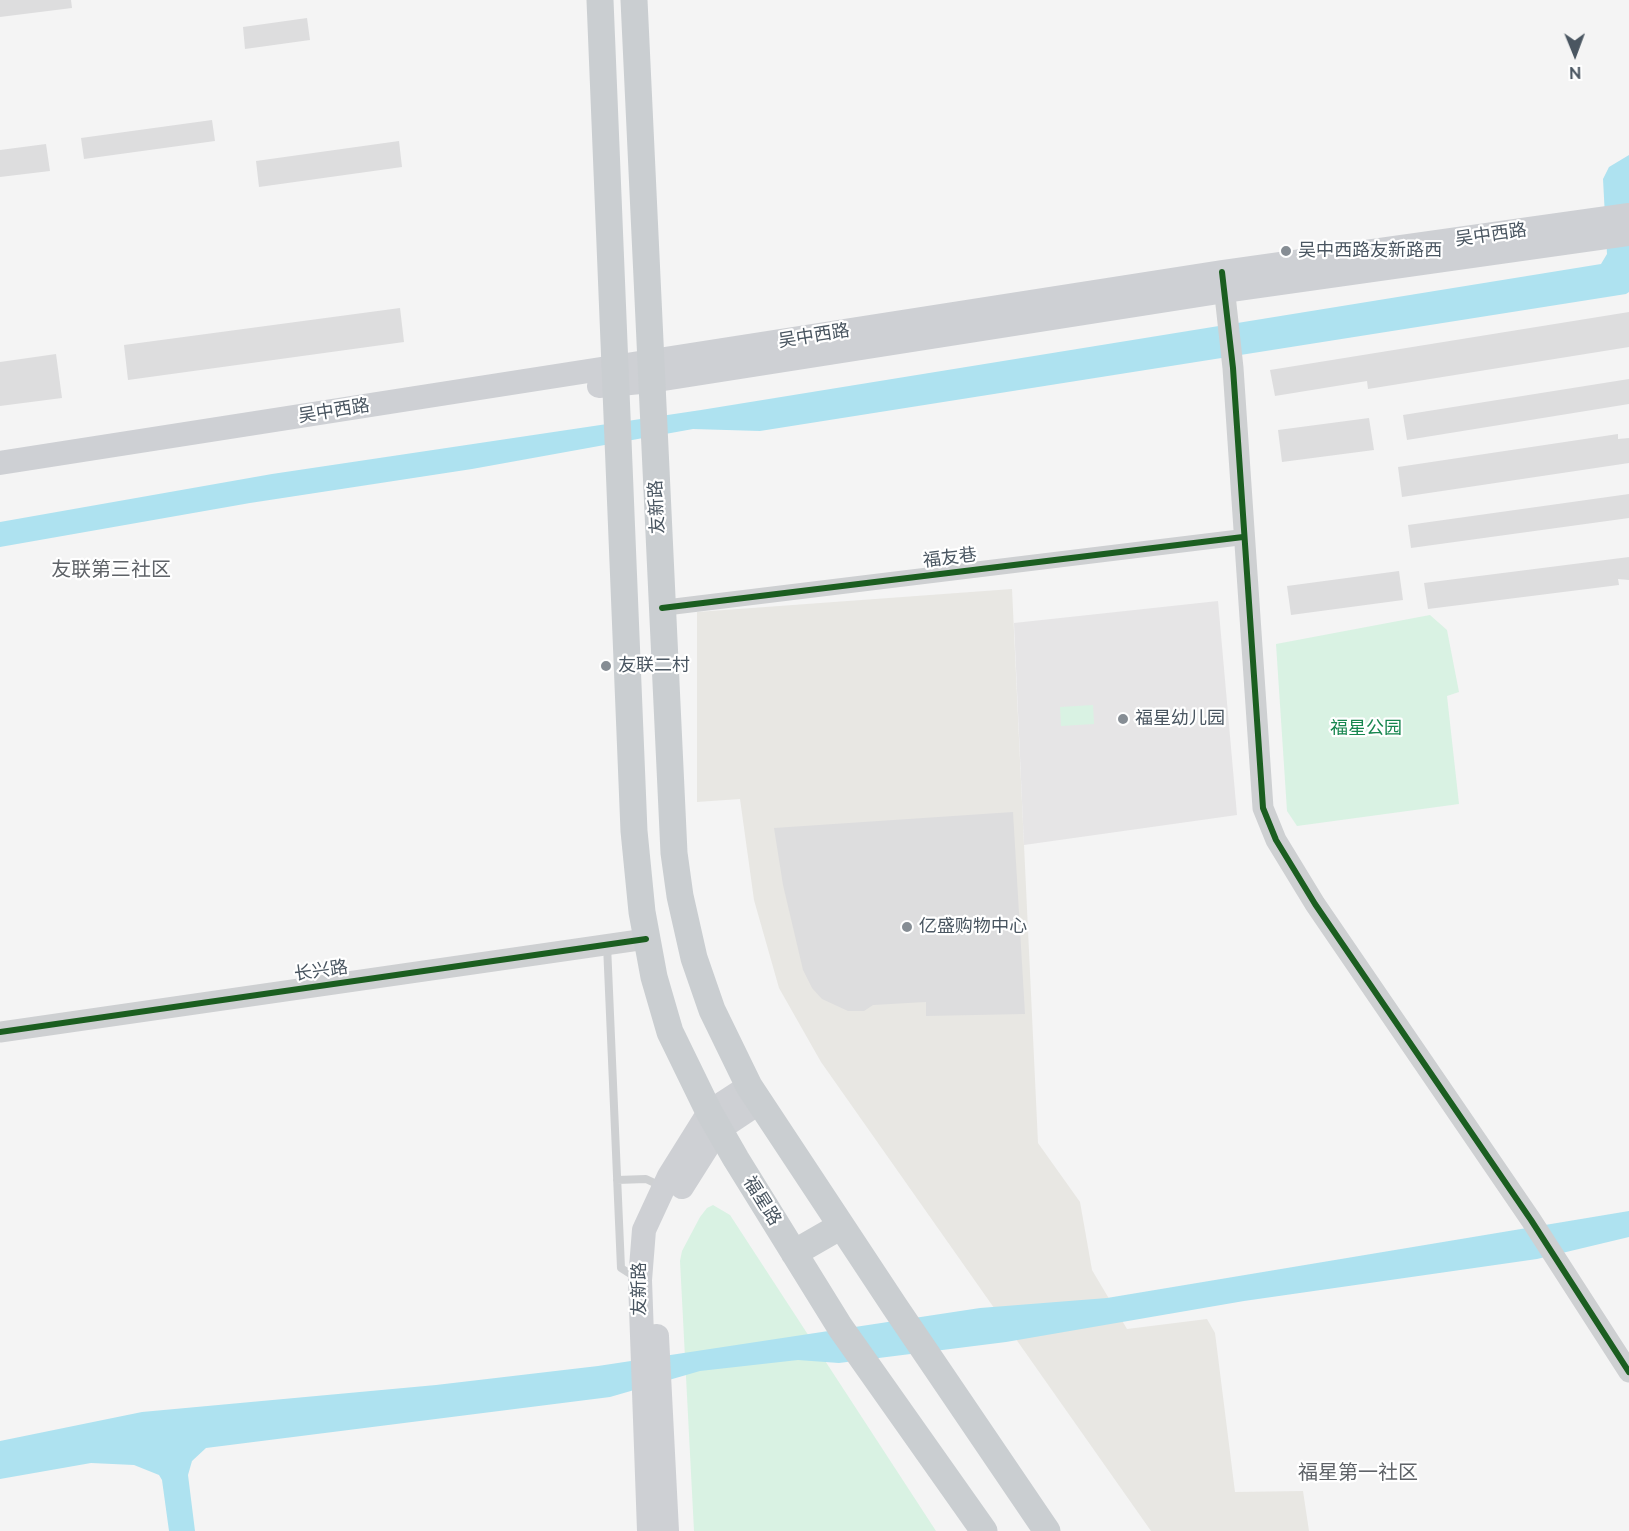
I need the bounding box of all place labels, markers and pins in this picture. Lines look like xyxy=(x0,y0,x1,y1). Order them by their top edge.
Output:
place label: 吴中西路友新路西 xyxy=(1298,240,1442,262)
marker: 吴中西路友新路西 xyxy=(1279,244,1293,258)
place label: 友联二村 xyxy=(618,655,690,677)
marker: 友联二村 xyxy=(599,659,613,673)
place label: 福星幼儿园 xyxy=(1135,708,1225,730)
marker: 福星幼儿园 xyxy=(1116,712,1130,726)
place label: 亿盛购物中心 xyxy=(919,916,1027,938)
marker: 亿盛购物中心 xyxy=(900,920,914,934)

